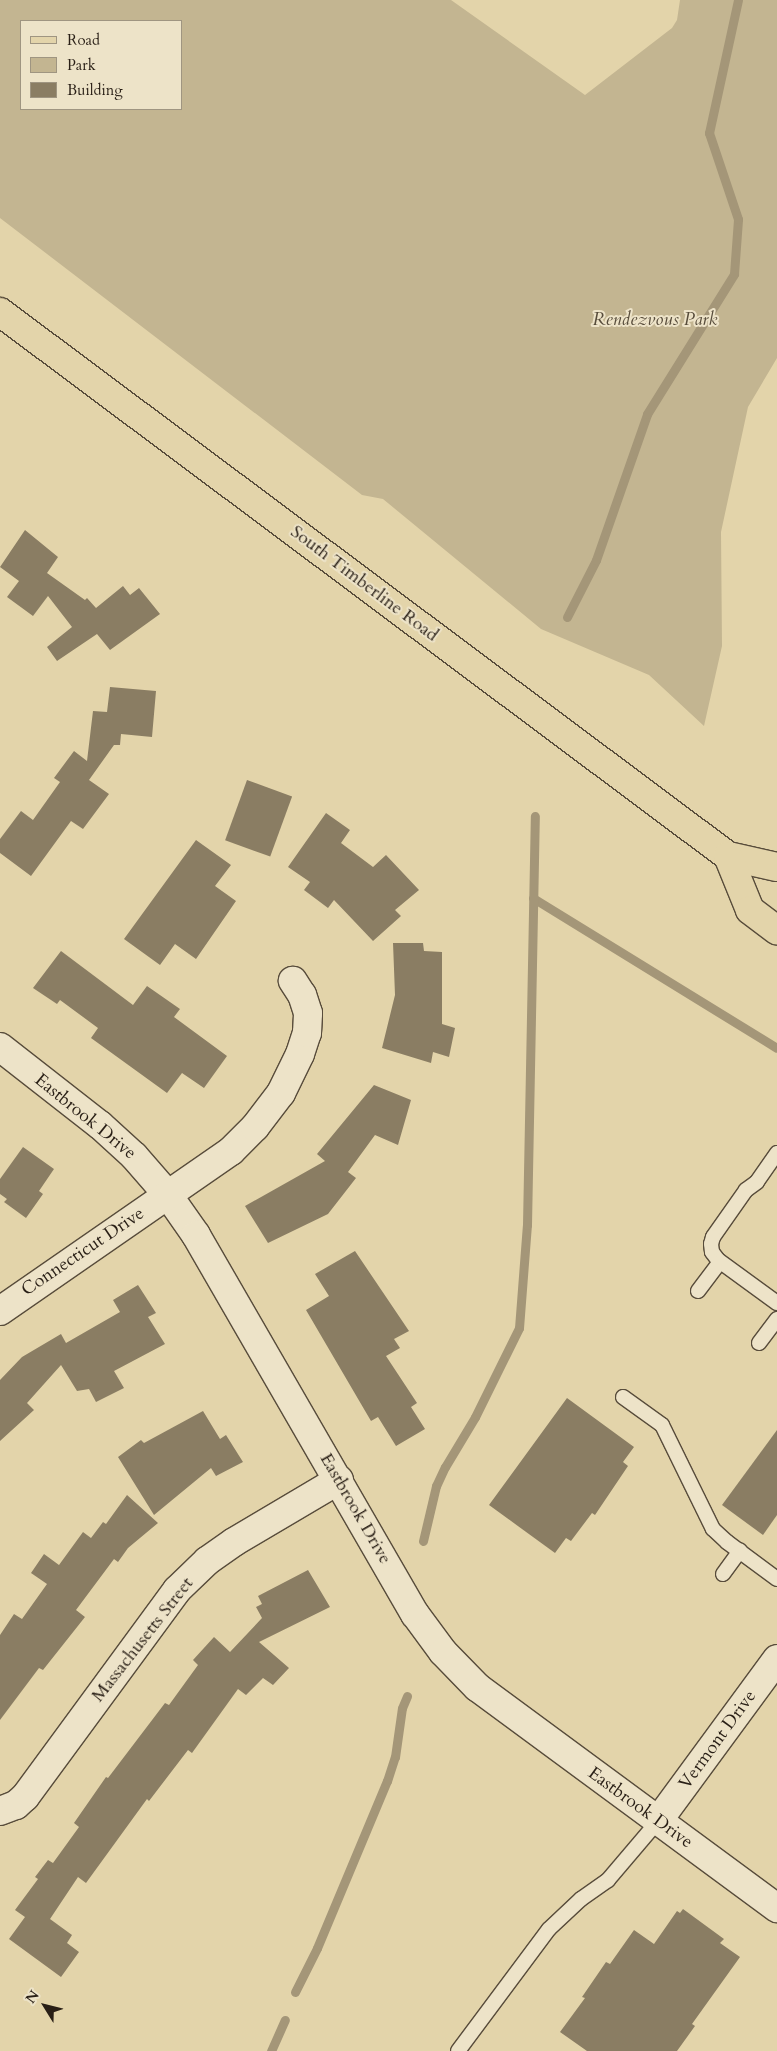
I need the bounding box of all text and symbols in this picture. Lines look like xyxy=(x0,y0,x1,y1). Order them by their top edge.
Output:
legend xyxy=(20,20,182,110)
text: Road xyxy=(67,30,100,50)
text: Park xyxy=(67,55,96,75)
text: Building xyxy=(67,80,123,100)
park label: Rendezvous Park xyxy=(593,309,717,331)
street label: South Timberline Road xyxy=(286,521,442,647)
street label: Eastbrook Drive xyxy=(30,1070,140,1164)
street label: Connecticut Drive xyxy=(18,1203,148,1301)
street label: Eastbrook Drive xyxy=(315,1450,395,1568)
street label: Massachusetts Street xyxy=(88,1573,198,1707)
street label: Vermont Drive xyxy=(675,1686,761,1794)
street label: Eastbrook Drive xyxy=(583,1763,697,1853)
north arrow xyxy=(20,1981,70,2031)
text: N xyxy=(21,1986,44,2007)

